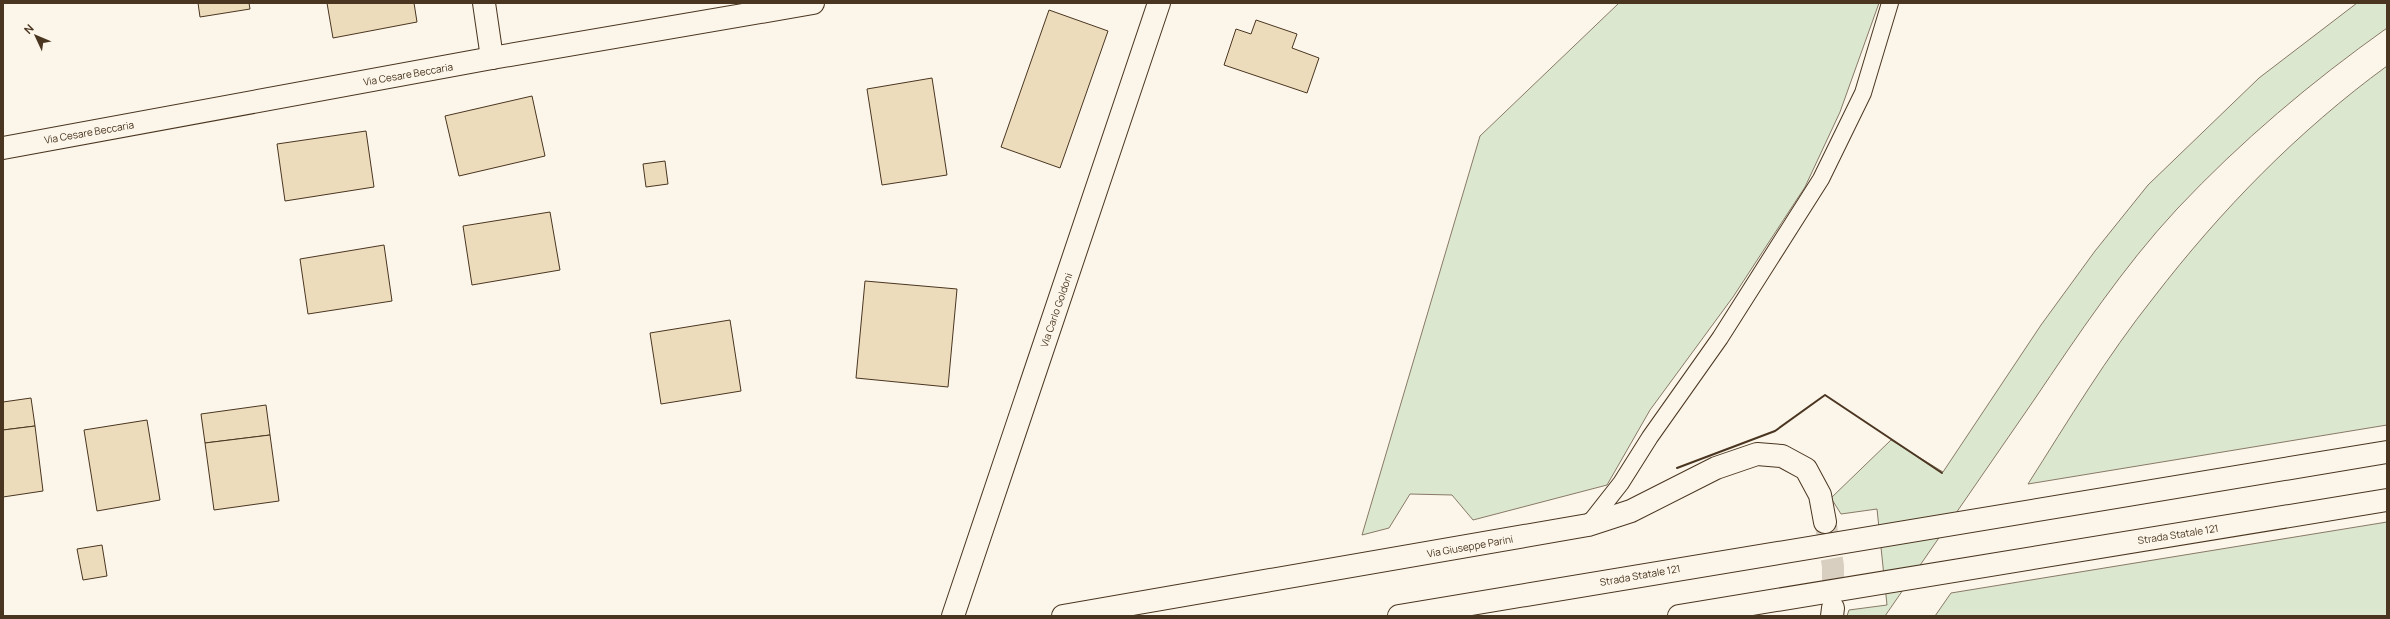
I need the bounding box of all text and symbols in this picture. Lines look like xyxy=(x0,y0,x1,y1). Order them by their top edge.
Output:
north arrow xyxy=(16,16,56,56)
text: N xyxy=(20,21,37,37)
street label: Via Cesare Beccaria xyxy=(362,59,454,89)
street label: Via Cesare Beccaria xyxy=(43,117,135,147)
street label: Via Carlo Goldoni xyxy=(1037,271,1075,349)
street label: Strada Statale 121 xyxy=(2137,521,2219,547)
street label: Via Giuseppe Parini xyxy=(1426,532,1514,560)
street label: Strada Statale 121 xyxy=(1599,561,1681,589)

